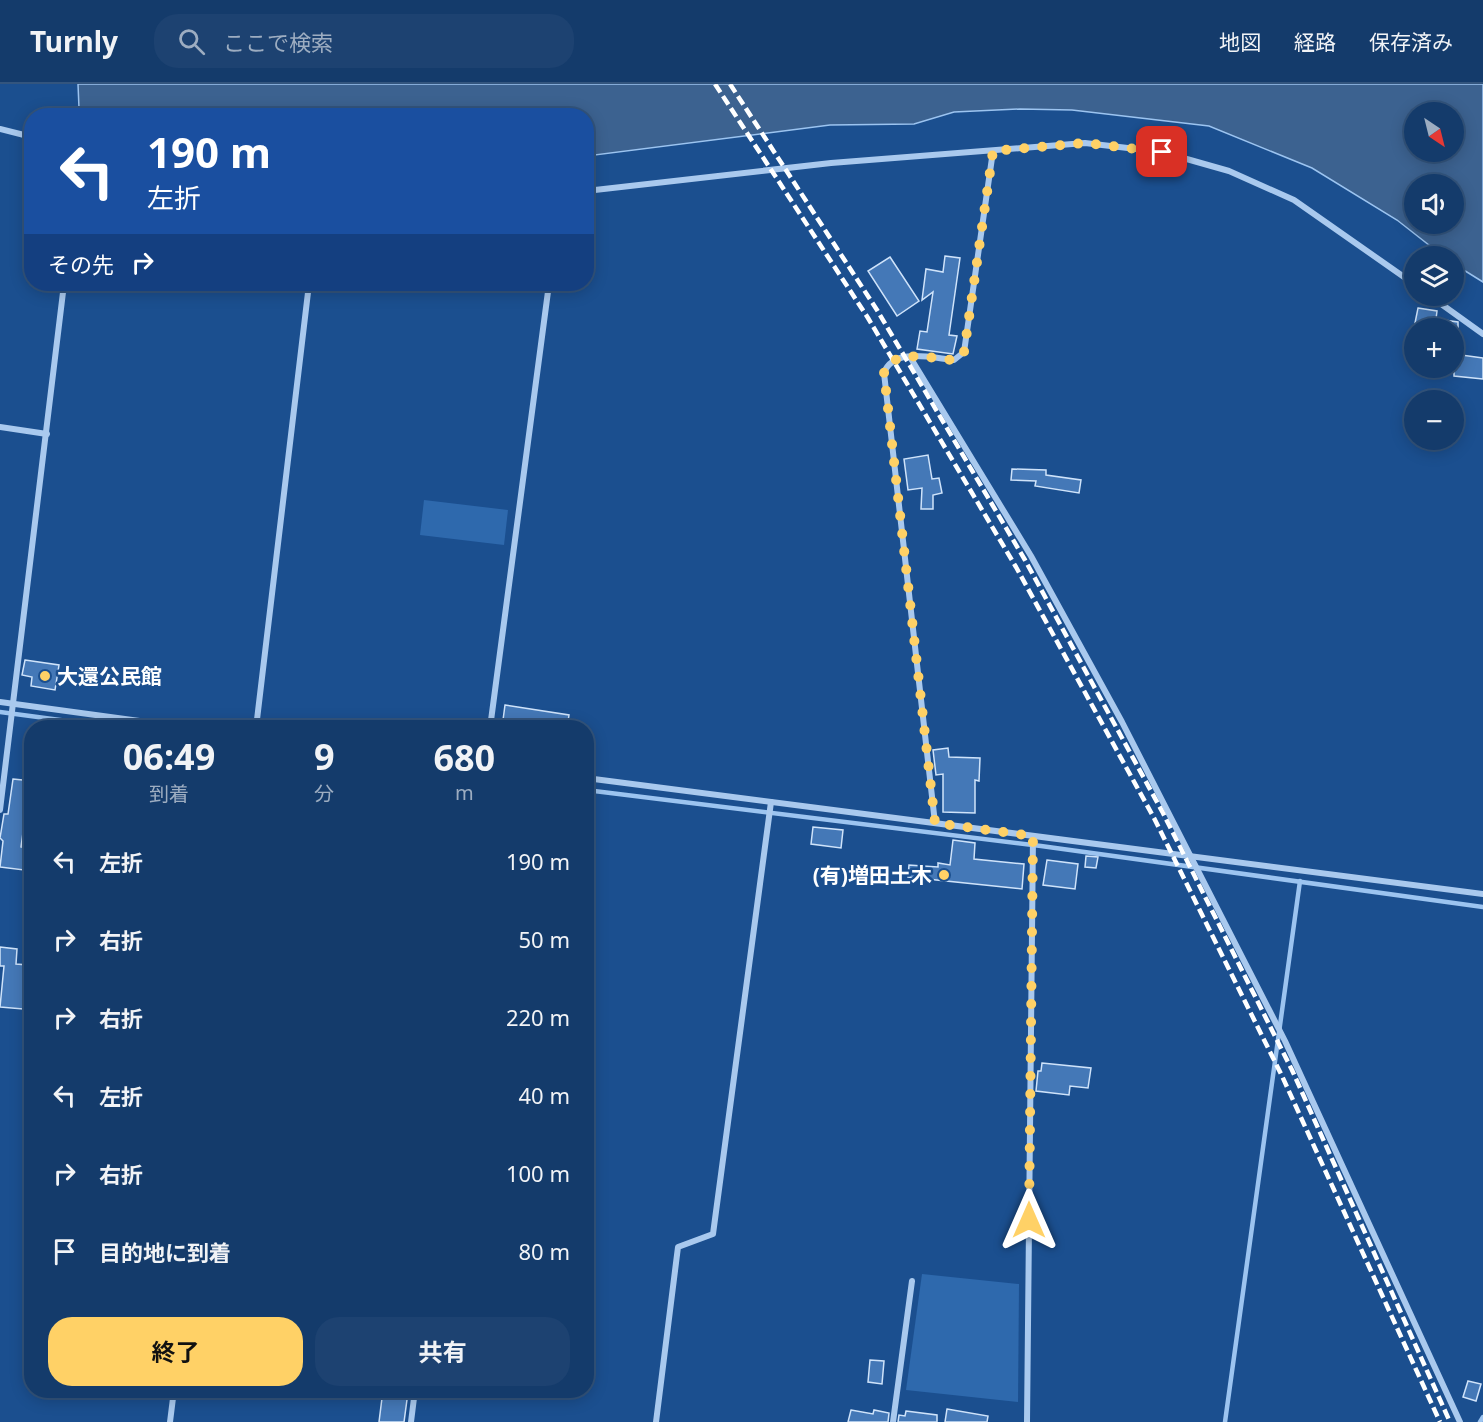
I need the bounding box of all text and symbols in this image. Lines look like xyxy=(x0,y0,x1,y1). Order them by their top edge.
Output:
search box xyxy=(154,14,574,68)
text: Turnly xyxy=(30,22,118,60)
icon: search xyxy=(175,25,208,58)
text: ここで検索 xyxy=(223,27,333,57)
text: 地図 xyxy=(1219,28,1261,56)
text: 経路 xyxy=(1294,28,1336,56)
text: 保存済み xyxy=(1369,28,1453,56)
north arrow xyxy=(1404,102,1464,162)
map controls xyxy=(1404,102,1464,450)
text: 190 m xyxy=(147,123,271,180)
pin xyxy=(1136,126,1187,177)
icon: left xyxy=(48,132,126,210)
icon: arrive xyxy=(1145,135,1178,168)
button: sound xyxy=(1404,174,1464,234)
text: 左折 xyxy=(147,179,201,216)
icon: right xyxy=(126,246,159,279)
button: layers xyxy=(1404,246,1464,306)
text: その先 xyxy=(48,249,114,279)
button: + xyxy=(1404,318,1464,378)
button: − xyxy=(1404,390,1464,450)
place label: 大還公民館 xyxy=(57,662,162,690)
marker: 大還公民館 xyxy=(38,669,52,683)
text: 06:49 xyxy=(123,732,215,781)
text: 9 xyxy=(314,732,335,781)
text: 680 xyxy=(433,733,495,782)
text: m xyxy=(455,779,474,806)
text: 到着 xyxy=(149,780,189,807)
text: 分 xyxy=(314,780,334,807)
icon: left xyxy=(48,845,81,878)
text: 190 m xyxy=(506,846,570,876)
text: 左折 xyxy=(99,847,143,877)
place label: (有)増田土木 xyxy=(813,861,932,889)
marker: (有)増田土木 xyxy=(937,868,951,882)
icon: right xyxy=(48,923,81,956)
text: 50 m xyxy=(519,924,570,954)
text: 右折 xyxy=(99,925,143,955)
icon: right xyxy=(48,1001,81,1034)
text: 220 m xyxy=(506,1002,570,1032)
text: 右折 xyxy=(99,1003,143,1033)
icon: left xyxy=(48,1079,81,1112)
text: 40 m xyxy=(519,1080,570,1110)
text: 左折 xyxy=(99,1081,143,1111)
icon: right xyxy=(48,1157,81,1190)
text: 100 m xyxy=(506,1158,570,1188)
text: 右折 xyxy=(99,1159,143,1189)
position arrow xyxy=(997,1188,1061,1252)
icon: arrive xyxy=(48,1235,81,1268)
text: 80 m xyxy=(519,1236,570,1266)
text: 目的地に到着 xyxy=(99,1237,231,1267)
button: 終了 xyxy=(48,1317,303,1386)
button: 共有 xyxy=(315,1317,570,1386)

